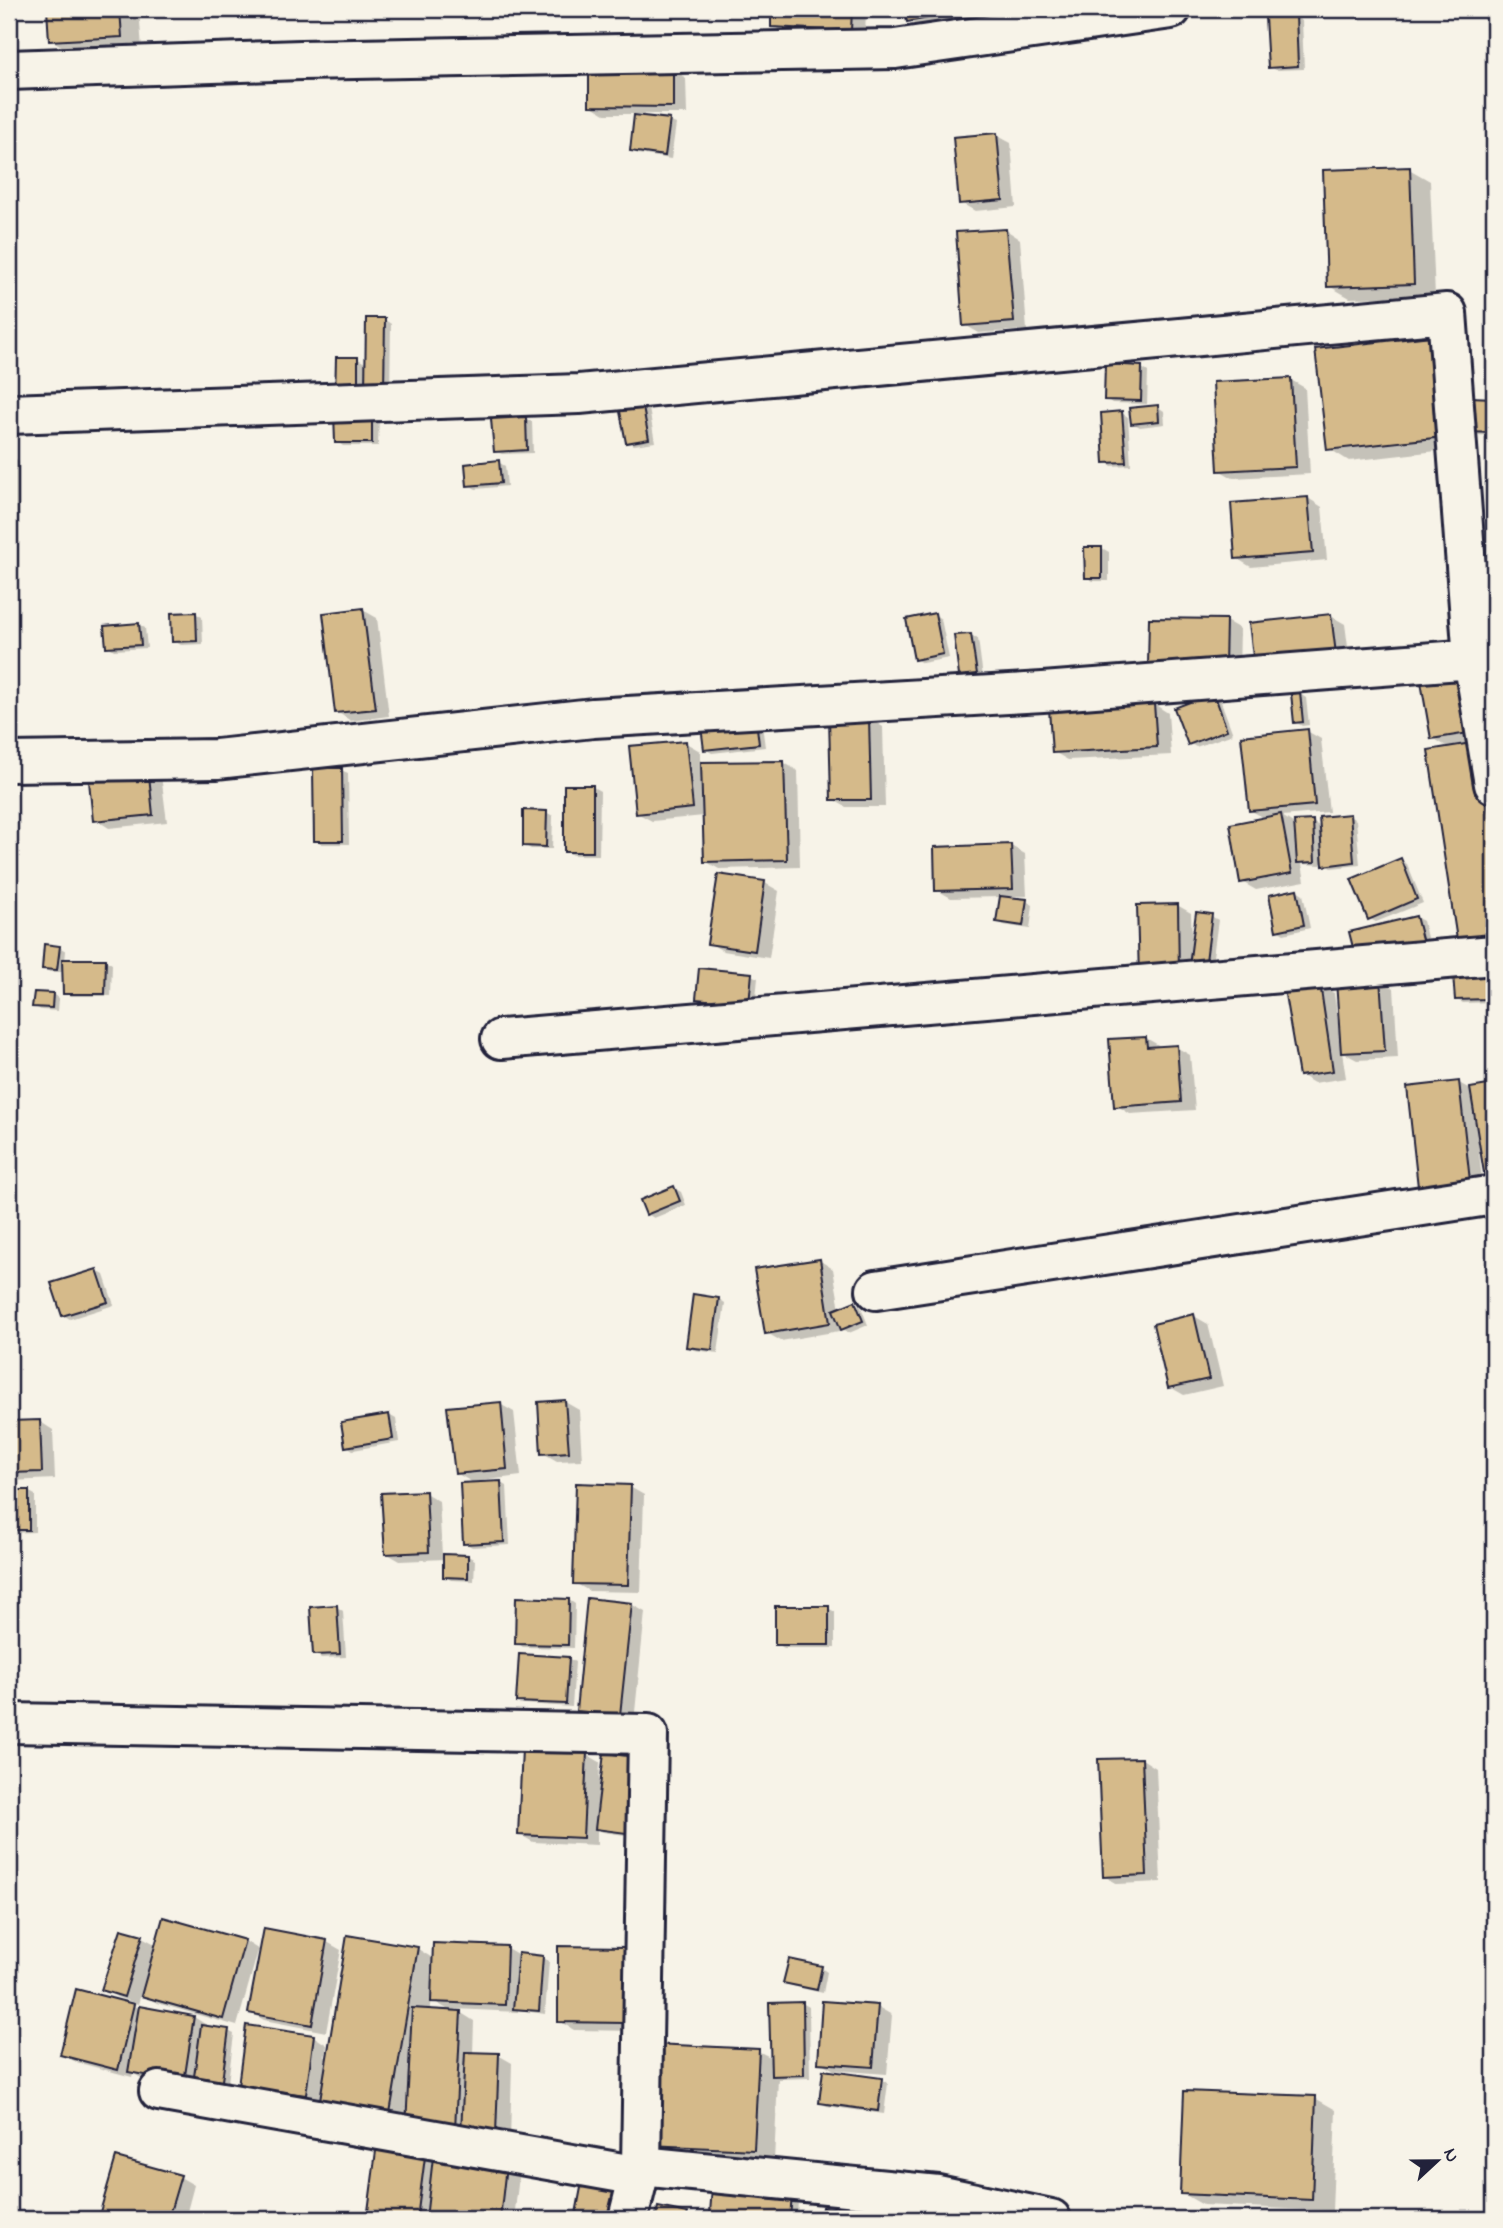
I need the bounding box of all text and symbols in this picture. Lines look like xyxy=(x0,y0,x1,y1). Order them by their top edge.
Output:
north arrow xyxy=(1402,2126,1472,2196)
text: N xyxy=(1436,2145,1465,2167)

